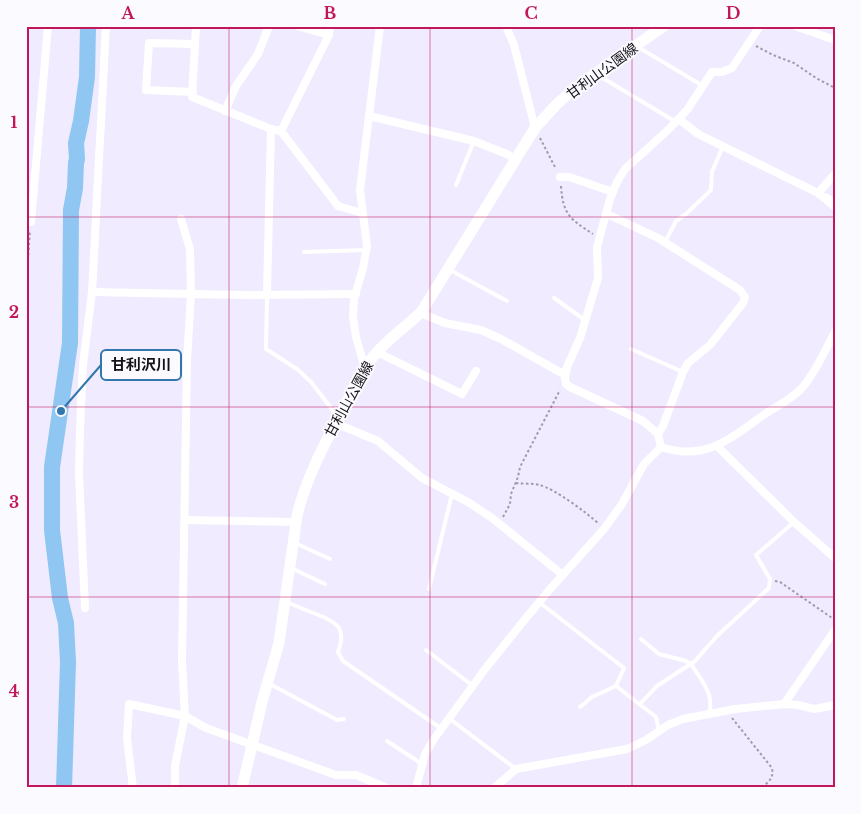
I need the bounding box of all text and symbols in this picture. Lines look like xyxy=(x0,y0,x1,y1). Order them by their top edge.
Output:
text: A xyxy=(121,3,136,23)
text: B xyxy=(324,3,337,23)
text: C xyxy=(524,3,538,23)
text: D xyxy=(726,3,740,23)
street label: 甘利山公園線 xyxy=(563,39,641,103)
text: 1 xyxy=(11,112,18,132)
text: 2 xyxy=(9,302,19,322)
callout: 甘利沢川 xyxy=(101,350,181,380)
text: 甘利沢川 xyxy=(111,355,171,374)
street label: 甘利山公園線 xyxy=(321,358,377,440)
text: 3 xyxy=(9,492,19,512)
text: 4 xyxy=(9,681,19,701)

